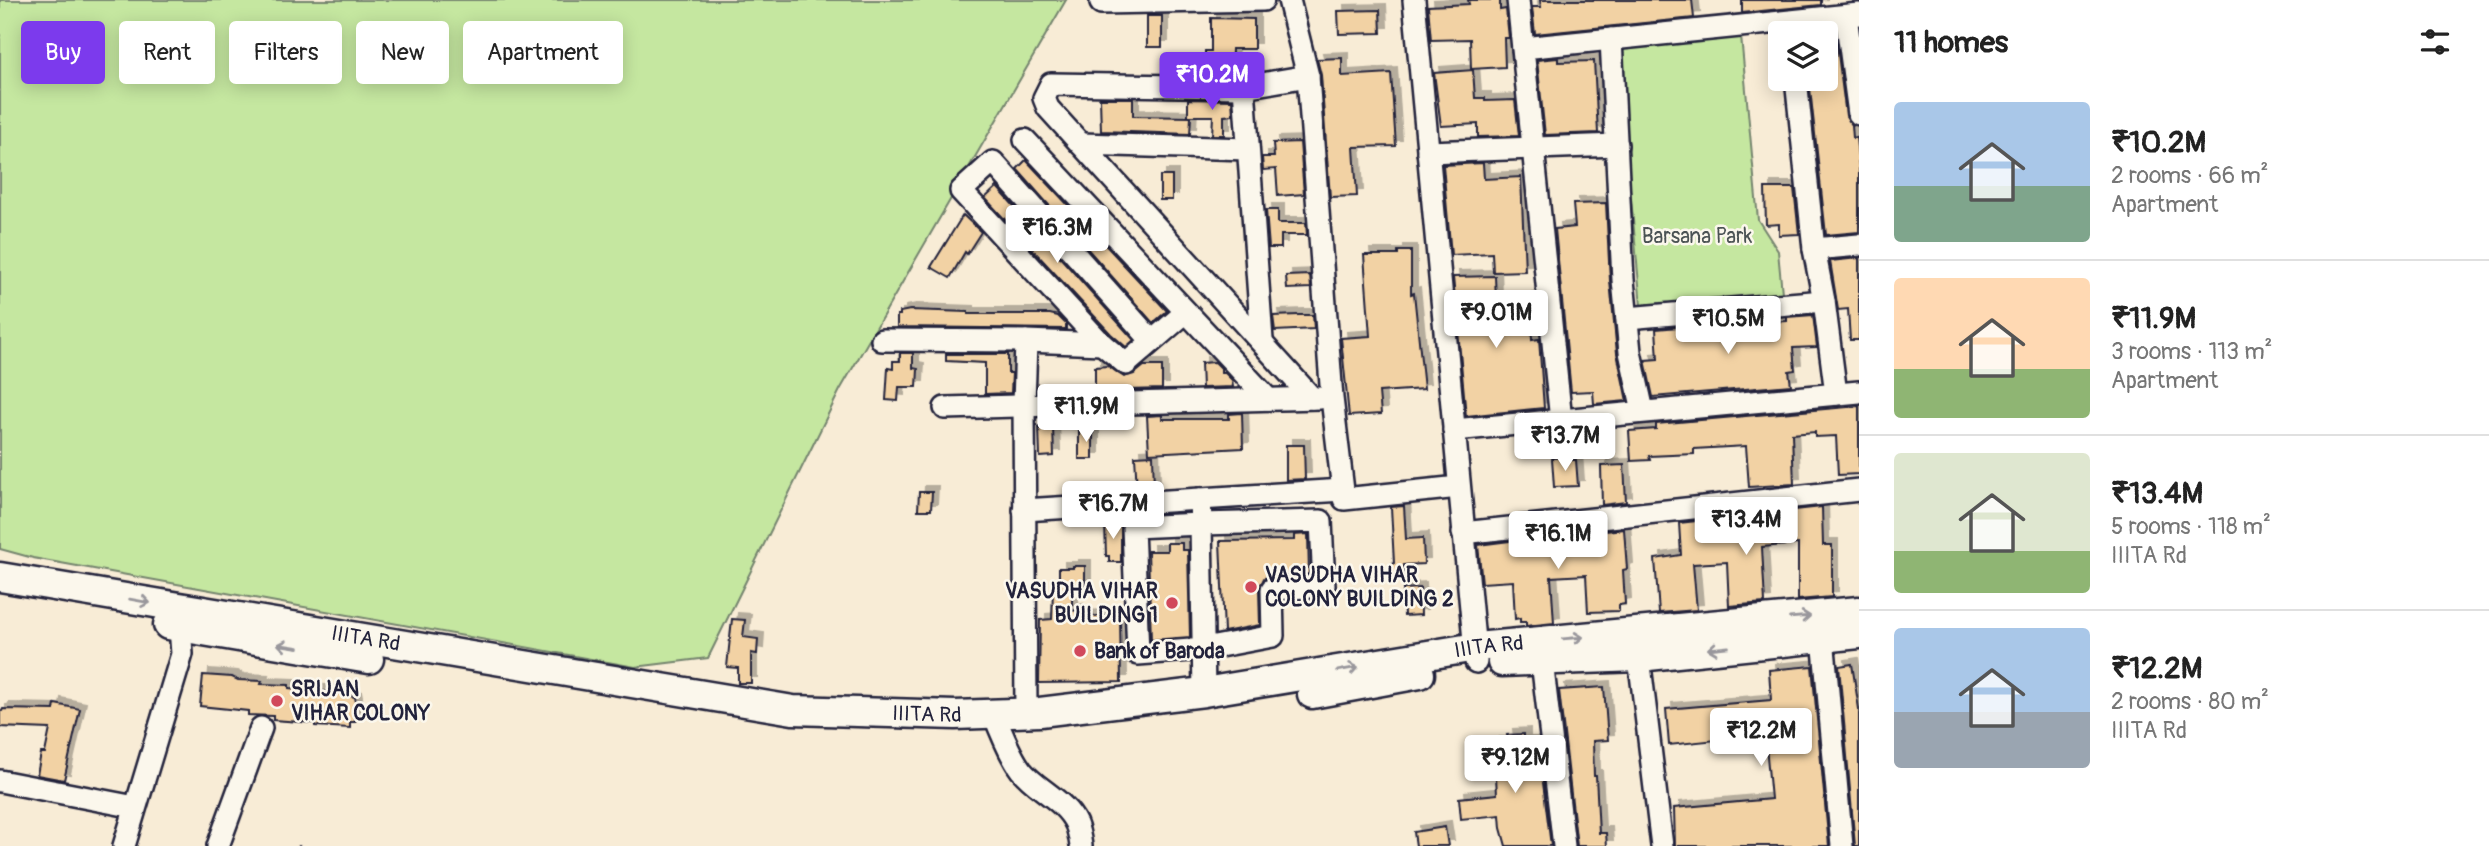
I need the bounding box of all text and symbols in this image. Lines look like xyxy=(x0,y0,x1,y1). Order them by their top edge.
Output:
chip: Buy xyxy=(21,21,105,84)
chip: Rent xyxy=(119,21,215,84)
chip: Filters xyxy=(229,21,342,84)
chip: New xyxy=(356,21,449,84)
chip: Apartment xyxy=(463,21,623,84)
map controls xyxy=(1768,21,1838,91)
button: layers xyxy=(1768,21,1838,91)
icon: filters xyxy=(2416,23,2454,61)
text: 11 homes xyxy=(1894,24,2008,61)
pin: ₹10.2M xyxy=(1155,52,1269,112)
text: ₹10.2M xyxy=(1176,60,1248,89)
text: ₹10.2M xyxy=(2111,124,2206,161)
icon: home xyxy=(1950,130,2034,214)
text: 2 rooms · 66 m² xyxy=(2111,161,2268,190)
text: Apartment xyxy=(2111,190,2218,219)
pin: ₹16.3M xyxy=(1000,205,1114,265)
text: ₹16.3M xyxy=(1022,213,1092,242)
park label: Barsana Park xyxy=(1642,223,1753,250)
pin: ₹9.01M xyxy=(1439,290,1553,350)
pin: ₹10.5M xyxy=(1671,296,1785,356)
text: ₹9.01M xyxy=(1460,298,1532,327)
text: ₹11.9M xyxy=(2111,300,2196,337)
text: ₹10.5M xyxy=(1692,304,1764,333)
icon: home xyxy=(1950,306,2034,390)
text: 3 rooms · 113 m² xyxy=(2111,337,2272,366)
text: Apartment xyxy=(2111,366,2218,395)
pin: ₹11.9M xyxy=(1029,384,1143,444)
text: ₹11.9M xyxy=(1053,392,1119,421)
pin: ₹13.7M xyxy=(1508,414,1622,473)
text: ₹13.7M xyxy=(1530,421,1600,450)
text: ₹13.4M xyxy=(2111,475,2203,512)
icon: home xyxy=(1950,481,2034,565)
pin: ₹16.7M xyxy=(1056,482,1170,541)
text: ₹16.7M xyxy=(1078,489,1148,518)
pin: ₹13.4M xyxy=(1689,498,1803,557)
text: ₹13.4M xyxy=(1711,505,1781,534)
pin: ₹16.1M xyxy=(1501,512,1615,571)
text: 5 rooms · 118 m² xyxy=(2111,512,2271,541)
text: ₹16.1M xyxy=(1525,519,1591,548)
text: IIITA Rd xyxy=(2111,541,2187,570)
place label: VASUDHA VIHAR COLONY BUILDING 2 xyxy=(1265,562,1454,613)
place label: VASUDHA VIHAR BUILDING 1 xyxy=(1005,578,1158,629)
marker: VASUDHA VIHAR COLONY BUILDING 2 xyxy=(1243,579,1259,595)
one-way arrow xyxy=(128,595,151,608)
marker: VASUDHA VIHAR BUILDING 1 xyxy=(1164,595,1180,611)
one-way arrow xyxy=(1788,610,1811,623)
street label: IIITA Rd xyxy=(329,619,402,657)
street label: IIITA Rd xyxy=(1452,629,1525,664)
one-way arrow xyxy=(1561,631,1584,644)
place label: Bank of Baroda xyxy=(1094,638,1225,665)
one-way arrow xyxy=(277,639,300,652)
one-way arrow xyxy=(1707,642,1730,655)
marker: Bank of Baroda xyxy=(1072,643,1088,659)
text: ₹12.2M xyxy=(2111,650,2202,687)
icon: home xyxy=(1950,656,2034,740)
one-way arrow xyxy=(1336,662,1359,675)
place label: SRIJAN VIHAR COLONY xyxy=(291,676,431,727)
text: 2 rooms · 80 m² xyxy=(2111,687,2269,716)
marker: SRIJAN VIHAR COLONY xyxy=(269,693,285,709)
street label: IIITA Rd xyxy=(892,700,962,729)
pin: ₹12.2M xyxy=(1704,708,1818,768)
text: ₹12.2M xyxy=(1726,716,1796,745)
text: IIITA Rd xyxy=(2111,716,2187,745)
pin: ₹9.12M xyxy=(1458,736,1572,795)
text: ₹9.12M xyxy=(1480,743,1550,772)

